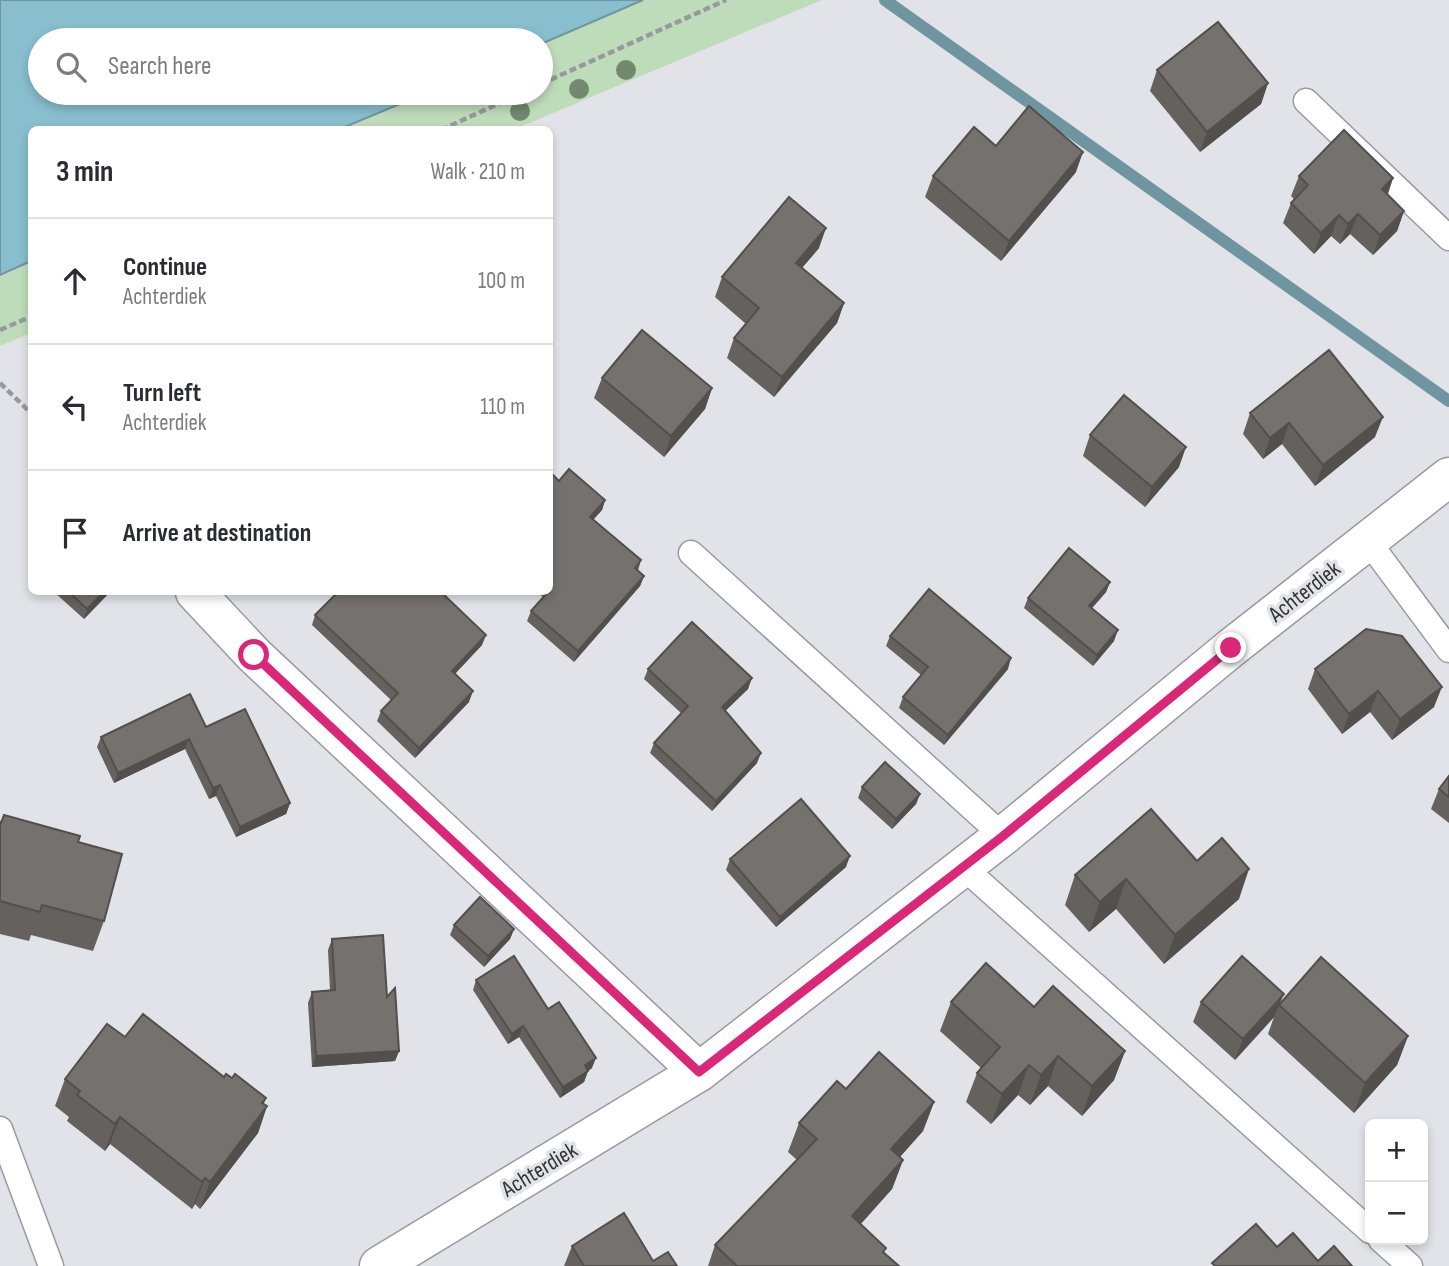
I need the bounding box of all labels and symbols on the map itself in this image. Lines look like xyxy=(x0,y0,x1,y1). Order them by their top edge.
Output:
street label: Achterdiek xyxy=(1262,555,1346,629)
route end xyxy=(1215,632,1246,663)
route start xyxy=(238,639,269,670)
street label: Achterdiek xyxy=(496,1136,583,1204)

